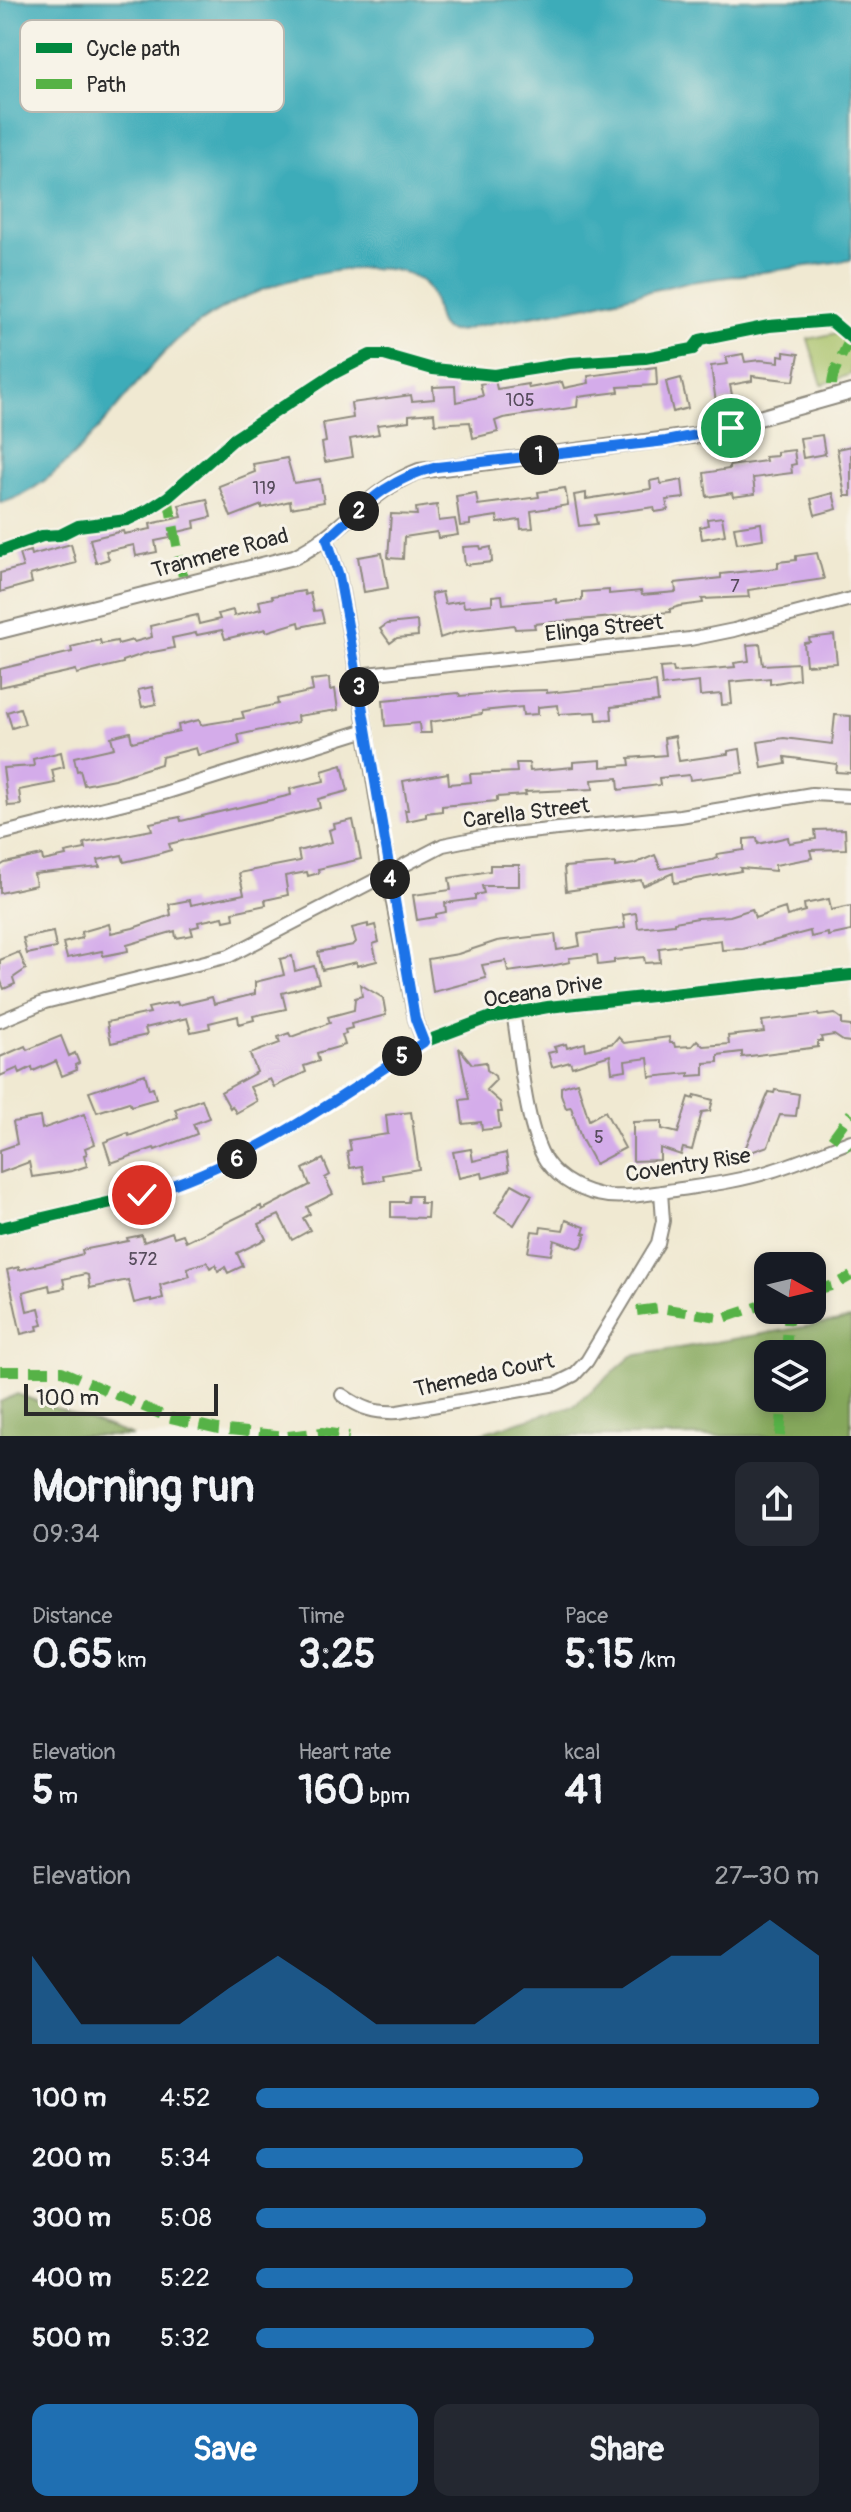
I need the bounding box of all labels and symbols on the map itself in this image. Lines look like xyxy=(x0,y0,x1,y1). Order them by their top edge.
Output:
legend xyxy=(20,20,284,112)
text: Cycle path xyxy=(86,35,180,63)
text: Path xyxy=(86,71,126,99)
house number: 105 xyxy=(505,389,535,412)
pin xyxy=(697,394,765,462)
pin: 1 xyxy=(519,435,559,475)
house number: 119 xyxy=(252,477,276,500)
pin: 2 xyxy=(339,491,379,531)
street label: Tranmere Road xyxy=(149,521,291,585)
house number: 7 xyxy=(730,575,740,598)
street label: Elinga Street xyxy=(544,608,665,648)
pin: 3 xyxy=(339,667,379,707)
street label: Carella Street xyxy=(461,791,591,835)
pin: 4 xyxy=(370,859,410,899)
street label: Oceana Drive xyxy=(482,968,605,1014)
pin: 5 xyxy=(382,1036,422,1076)
house number: 5 xyxy=(594,1126,604,1149)
pin: 6 xyxy=(217,1139,257,1179)
street label: Coventry Rise xyxy=(624,1141,753,1189)
pin xyxy=(108,1161,176,1229)
house number: 572 xyxy=(128,1248,158,1271)
north arrow xyxy=(754,1252,826,1324)
street label: Themeda Court xyxy=(411,1346,557,1404)
scale bar xyxy=(24,1380,218,1416)

